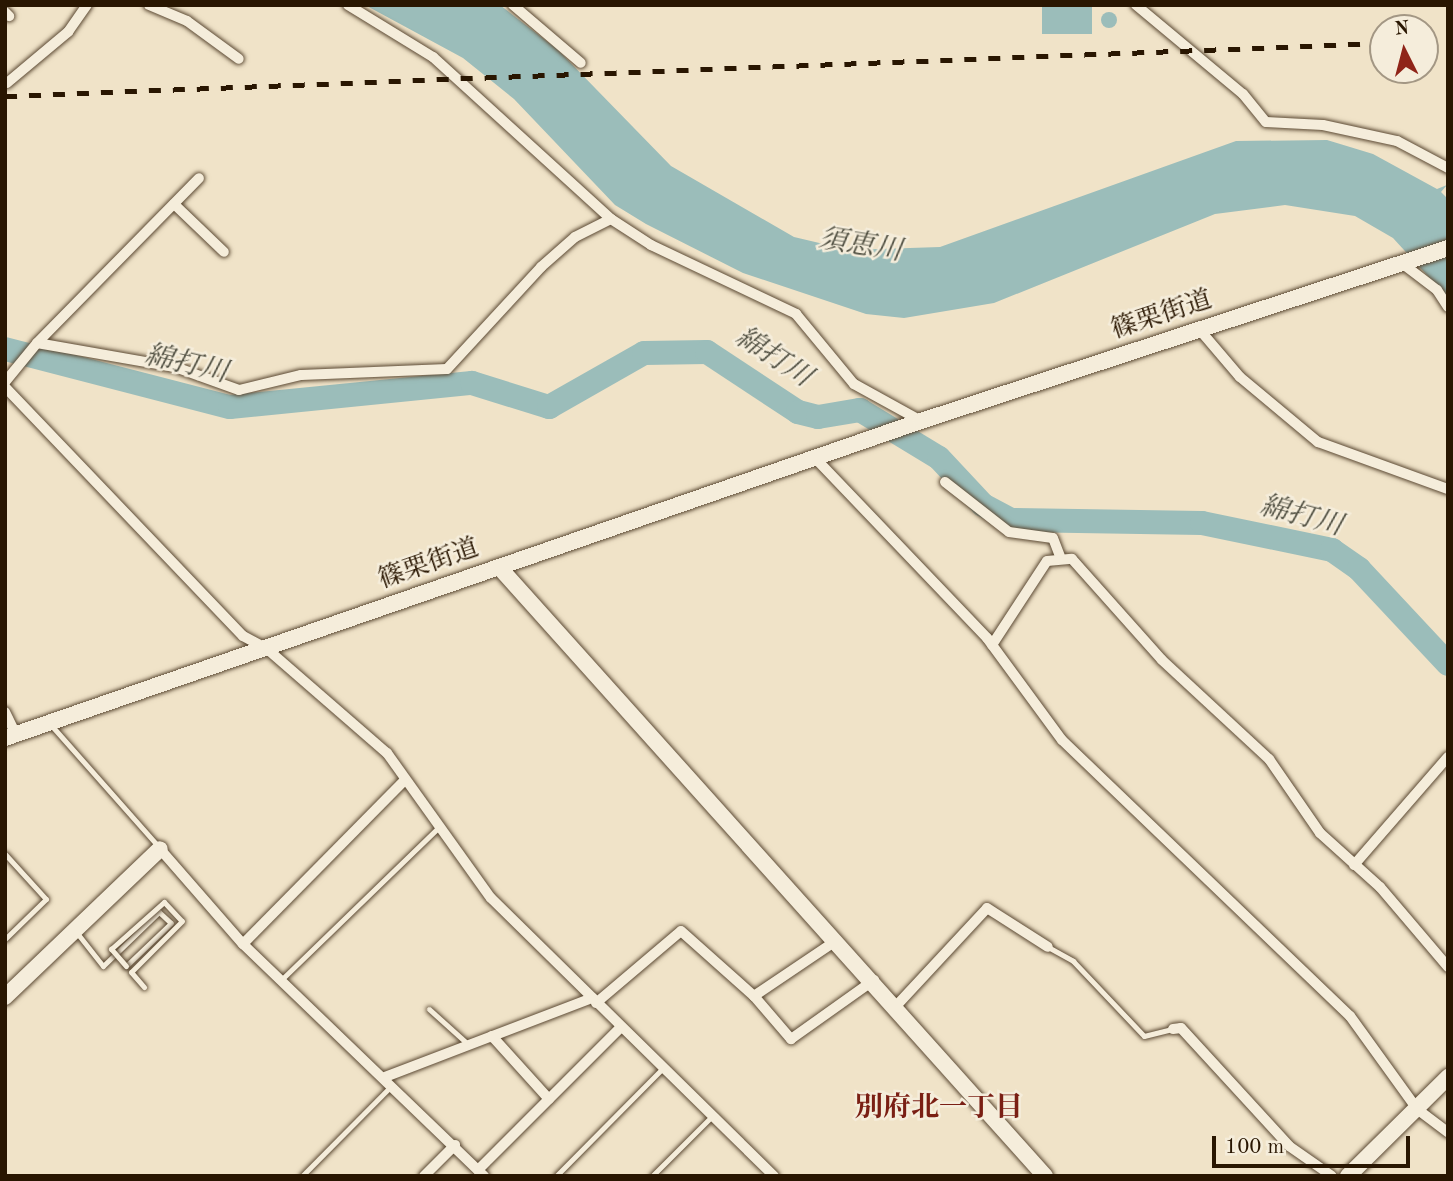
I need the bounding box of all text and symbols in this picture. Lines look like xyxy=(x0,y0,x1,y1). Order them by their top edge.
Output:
north arrow xyxy=(1369,14,1439,84)
text: N xyxy=(1394,19,1410,40)
water label: 須恵川 xyxy=(816,223,904,269)
street label: 篠栗街道 xyxy=(1108,285,1216,347)
water label: 綿打川 xyxy=(729,321,817,395)
water label: 綿打川 xyxy=(141,339,231,391)
water label: 綿打川 xyxy=(1256,490,1346,544)
street label: 篠栗街道 xyxy=(375,533,483,597)
district label: 別府北一丁目 xyxy=(855,1092,1023,1126)
scale bar xyxy=(1215,1122,1413,1166)
text: 100 m xyxy=(1225,1137,1284,1158)

